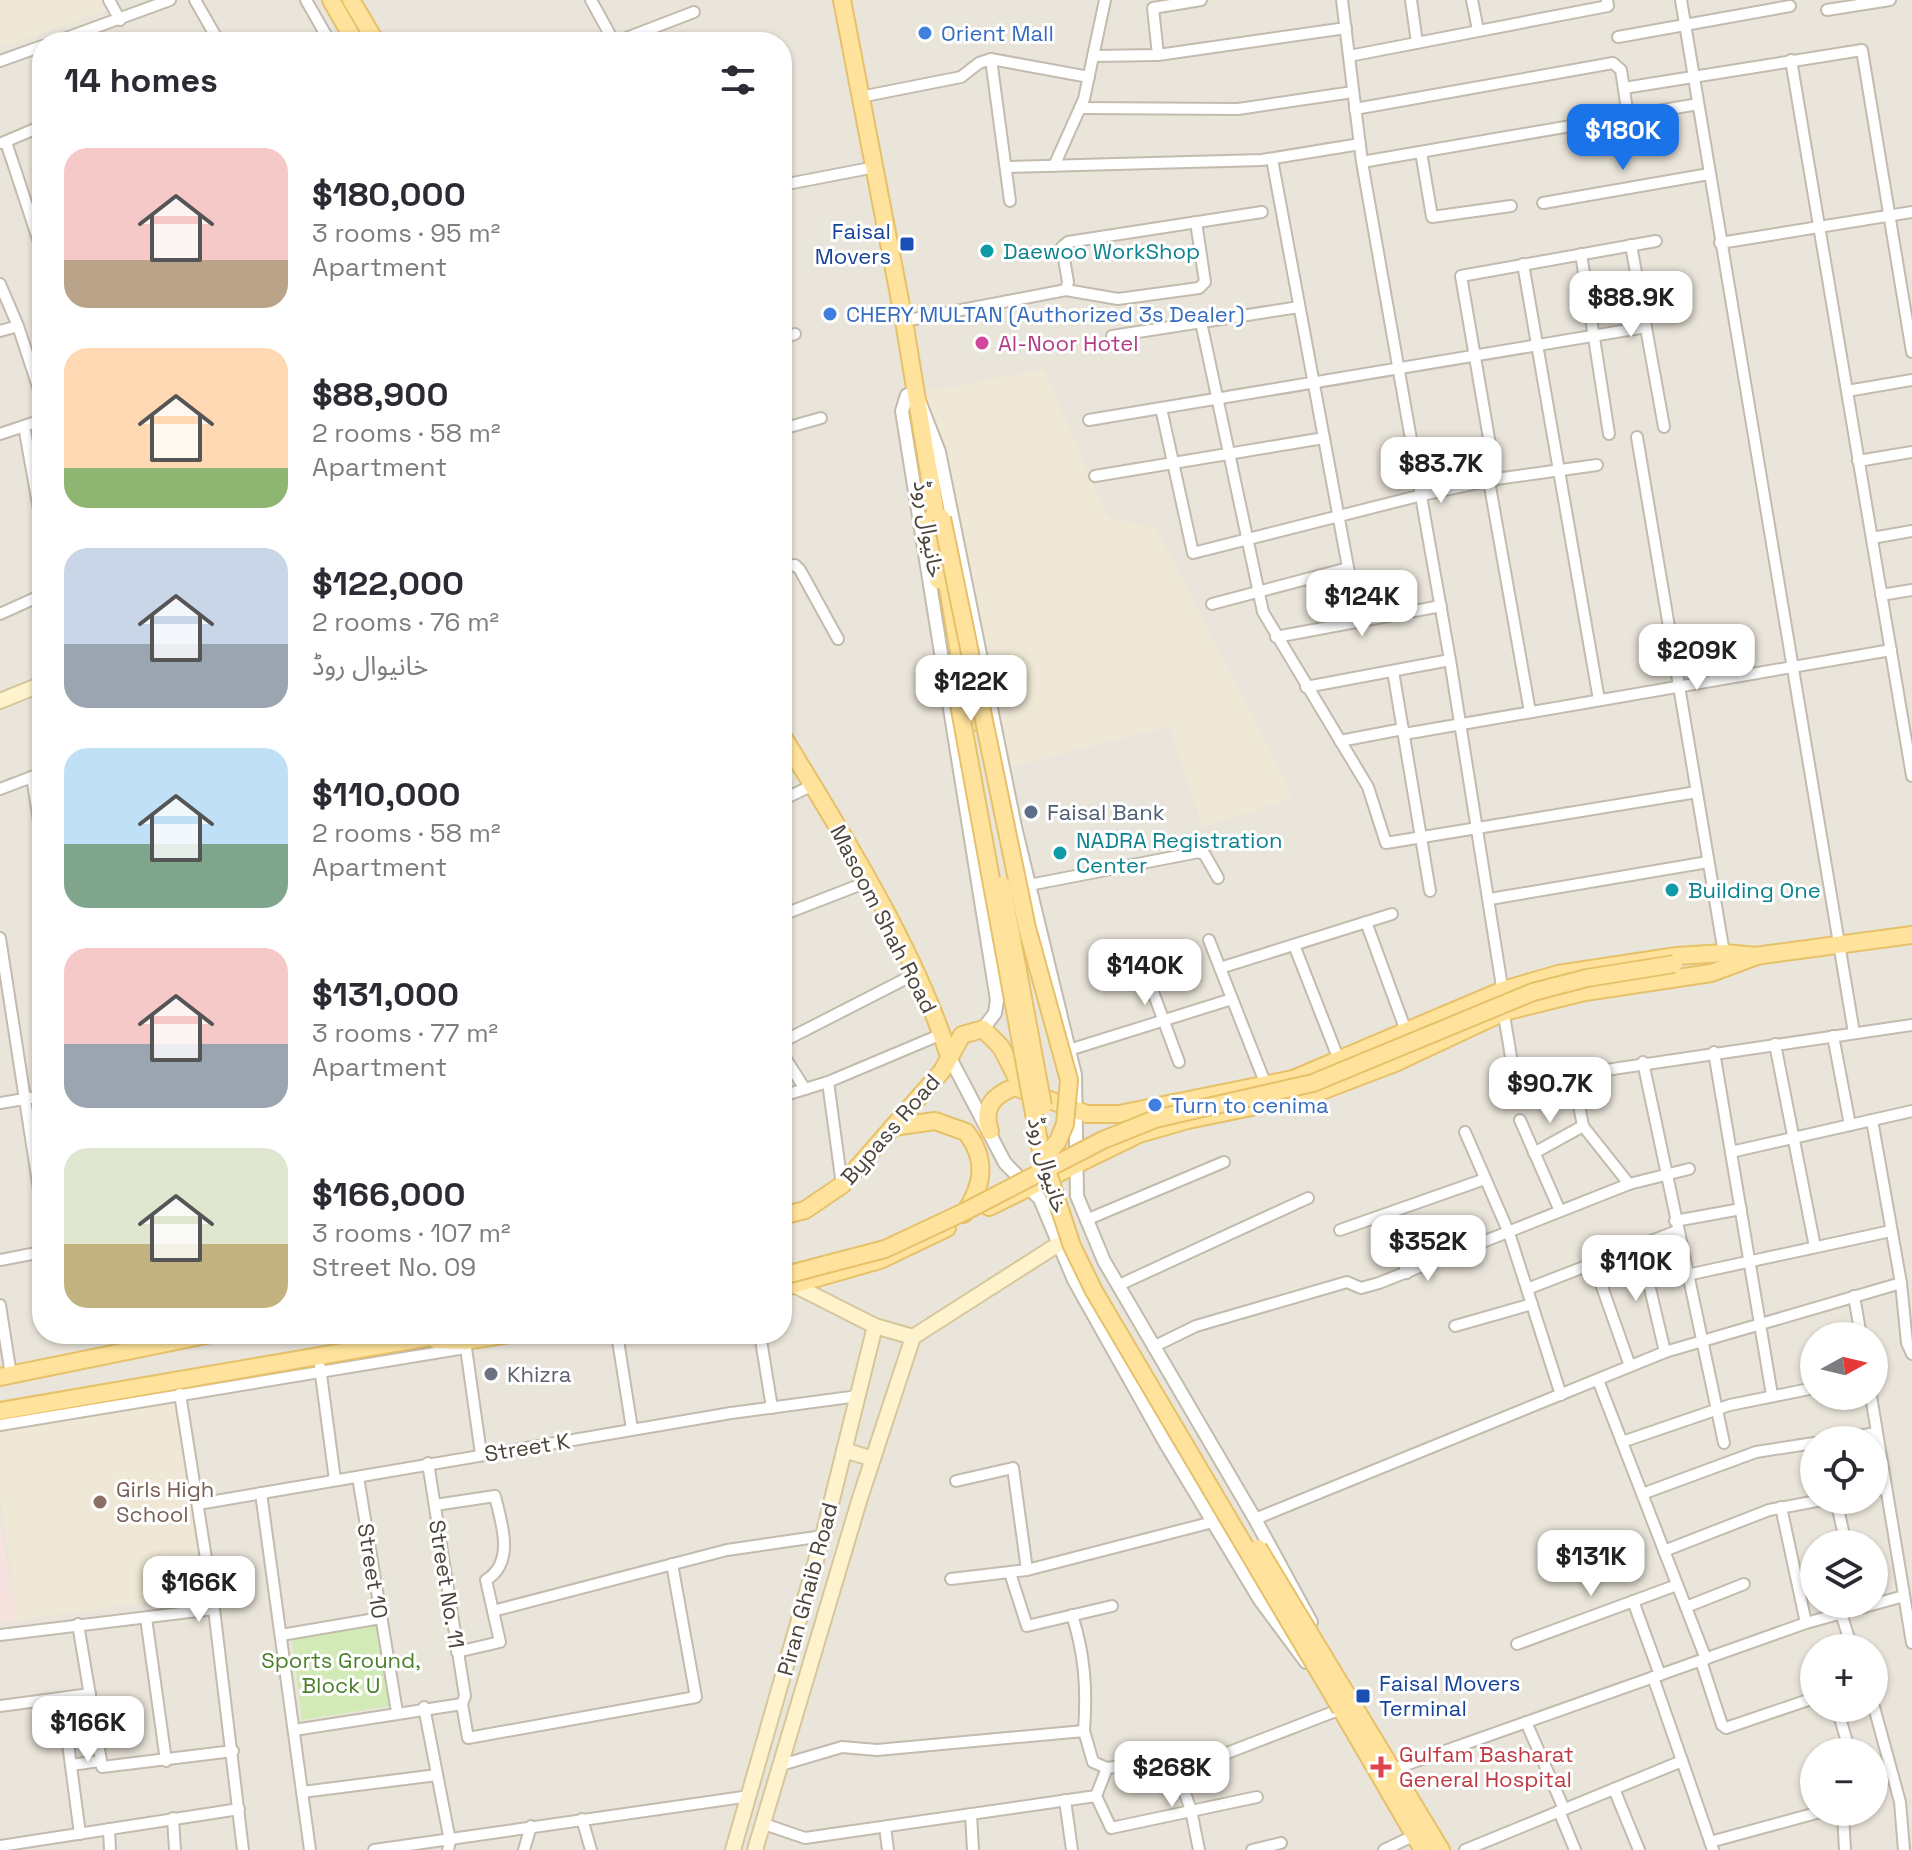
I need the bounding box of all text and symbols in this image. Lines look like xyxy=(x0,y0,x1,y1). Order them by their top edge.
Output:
place label: Orient Mall xyxy=(941,19,1054,47)
marker: Orient Mall xyxy=(916,24,934,42)
icon: filters xyxy=(716,58,760,102)
text: 14 homes xyxy=(64,59,218,102)
pin: $180K xyxy=(1567,104,1679,172)
text: $180K xyxy=(1585,113,1661,147)
text: $180,000 xyxy=(312,173,466,216)
icon: home xyxy=(128,180,224,276)
text: 3 rooms · 95 m² xyxy=(312,216,500,250)
place label: Faisal Movers xyxy=(815,217,891,270)
marker: Faisal Movers xyxy=(898,235,916,253)
place label: Daewoo WorkShop xyxy=(1003,237,1200,265)
marker: Daewoo WorkShop xyxy=(978,242,996,260)
text: Apartment xyxy=(312,250,447,284)
pin: $88.9K xyxy=(1566,271,1696,339)
text: $88.9K xyxy=(1588,280,1675,314)
place label: CHERY MULTAN (Authorized 3s Dealer) xyxy=(846,300,1244,328)
marker: CHERY MULTAN (Authorized 3s Dealer) xyxy=(821,305,839,323)
place label: Al-Noor Hotel xyxy=(998,329,1139,357)
marker: Al-Noor Hotel xyxy=(973,334,991,352)
text: $88,900 xyxy=(312,373,448,416)
icon: home xyxy=(128,380,224,476)
text: 2 rooms · 58 m² xyxy=(312,416,500,450)
pin: $83.7K xyxy=(1376,437,1506,505)
text: $83.7K xyxy=(1399,446,1483,480)
text: Apartment xyxy=(312,450,447,484)
street label: خانیوال روڈ xyxy=(907,478,951,580)
text: $122,000 xyxy=(312,562,464,605)
pin: $124K xyxy=(1306,570,1418,638)
text: $124K xyxy=(1324,579,1400,613)
icon: home xyxy=(128,580,224,676)
text: 2 rooms · 76 m² xyxy=(312,605,499,639)
pin: $209K xyxy=(1641,624,1753,692)
text: $209K xyxy=(1657,633,1737,667)
text: خانیوال روڈ xyxy=(312,649,428,683)
pin: $122K xyxy=(915,655,1027,723)
text: $122K xyxy=(934,664,1008,698)
text: $110,000 xyxy=(312,773,461,816)
icon: home xyxy=(128,780,224,876)
place label: Faisal Bank xyxy=(1047,798,1165,826)
marker: Faisal Bank xyxy=(1022,803,1040,821)
text: 2 rooms · 58 m² xyxy=(312,816,500,850)
street label: Masoom Shah Road xyxy=(824,820,944,1018)
place label: NADRA Registration Center xyxy=(1076,826,1283,879)
marker: NADRA Registration Center xyxy=(1051,844,1069,862)
text: Apartment xyxy=(312,850,447,884)
place label: Building One xyxy=(1688,876,1821,904)
marker: Building One xyxy=(1663,881,1681,899)
pin: $140K xyxy=(1089,939,1201,1007)
text: $140K xyxy=(1106,948,1184,982)
text: $131,000 xyxy=(312,973,459,1016)
icon: home xyxy=(128,980,224,1076)
text: 3 rooms · 77 m² xyxy=(312,1016,498,1050)
text: Apartment xyxy=(312,1050,447,1084)
pin: $90.7K xyxy=(1485,1057,1615,1125)
text: $90.7K xyxy=(1507,1066,1593,1100)
street label: Bypass Road xyxy=(834,1068,946,1190)
place label: Turn to cenima xyxy=(1171,1091,1329,1119)
marker: Turn to cenima xyxy=(1146,1096,1164,1114)
street label: خانیوال روڈ xyxy=(1022,1114,1074,1216)
text: $166,000 xyxy=(312,1173,466,1216)
icon: home xyxy=(128,1180,224,1276)
pin: $352K xyxy=(1372,1215,1484,1283)
text: 3 rooms · 107 m² xyxy=(312,1216,510,1250)
text: $352K xyxy=(1389,1224,1467,1258)
pin: $110K xyxy=(1580,1235,1692,1303)
text: $110K xyxy=(1600,1244,1672,1278)
text: Street No. 09 xyxy=(312,1250,476,1284)
north arrow xyxy=(1800,1322,1888,1410)
map controls xyxy=(1800,1322,1888,1826)
place label: Khizra xyxy=(507,1360,572,1388)
marker: Khizra xyxy=(482,1365,500,1383)
street label: Street K xyxy=(482,1426,572,1468)
button: locate xyxy=(1800,1426,1888,1514)
place label: Girls High School xyxy=(116,1475,214,1528)
marker: Girls High School xyxy=(91,1493,109,1511)
street label: Piran Ghaib Road xyxy=(770,1499,844,1679)
street label: Street No. 11 xyxy=(423,1518,471,1650)
street label: Street 10 xyxy=(352,1521,394,1621)
pin: $131K xyxy=(1535,1530,1647,1598)
button: layers xyxy=(1800,1530,1888,1618)
text: $131K xyxy=(1556,1539,1626,1573)
pin: $166K xyxy=(143,1556,255,1624)
text: $166K xyxy=(161,1565,237,1599)
button: + xyxy=(1800,1634,1888,1722)
park label: Sports Ground, Block U xyxy=(261,1646,421,1699)
place label: Faisal Movers Terminal xyxy=(1379,1669,1520,1722)
marker: Faisal Movers Terminal xyxy=(1354,1687,1372,1705)
pin: $166K xyxy=(32,1696,144,1764)
text: $166K xyxy=(50,1705,126,1739)
button: − xyxy=(1800,1738,1888,1826)
place label: Gulfam Basharat General Hospital xyxy=(1399,1740,1574,1793)
pin: $268K xyxy=(1116,1741,1228,1809)
text: $268K xyxy=(1132,1750,1212,1784)
marker: Gulfam Basharat General Hospital xyxy=(1370,1756,1392,1778)

